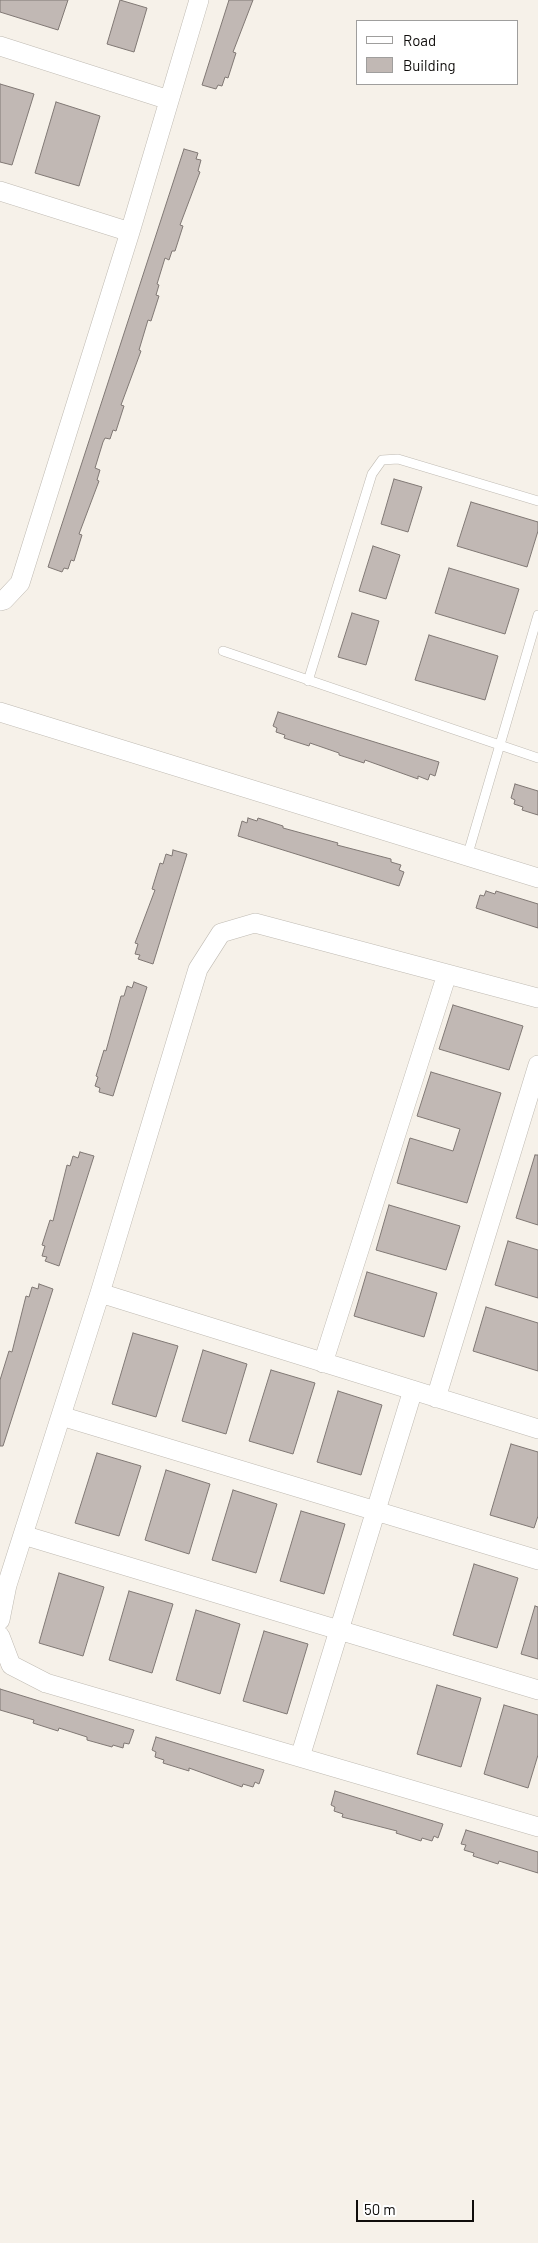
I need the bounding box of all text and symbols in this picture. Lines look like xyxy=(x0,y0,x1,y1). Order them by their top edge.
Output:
legend xyxy=(356,20,518,85)
text: Road xyxy=(403,31,436,49)
text: Building xyxy=(403,56,456,74)
scale bar xyxy=(358,2190,476,2222)
text: 50 m xyxy=(364,2200,396,2218)

